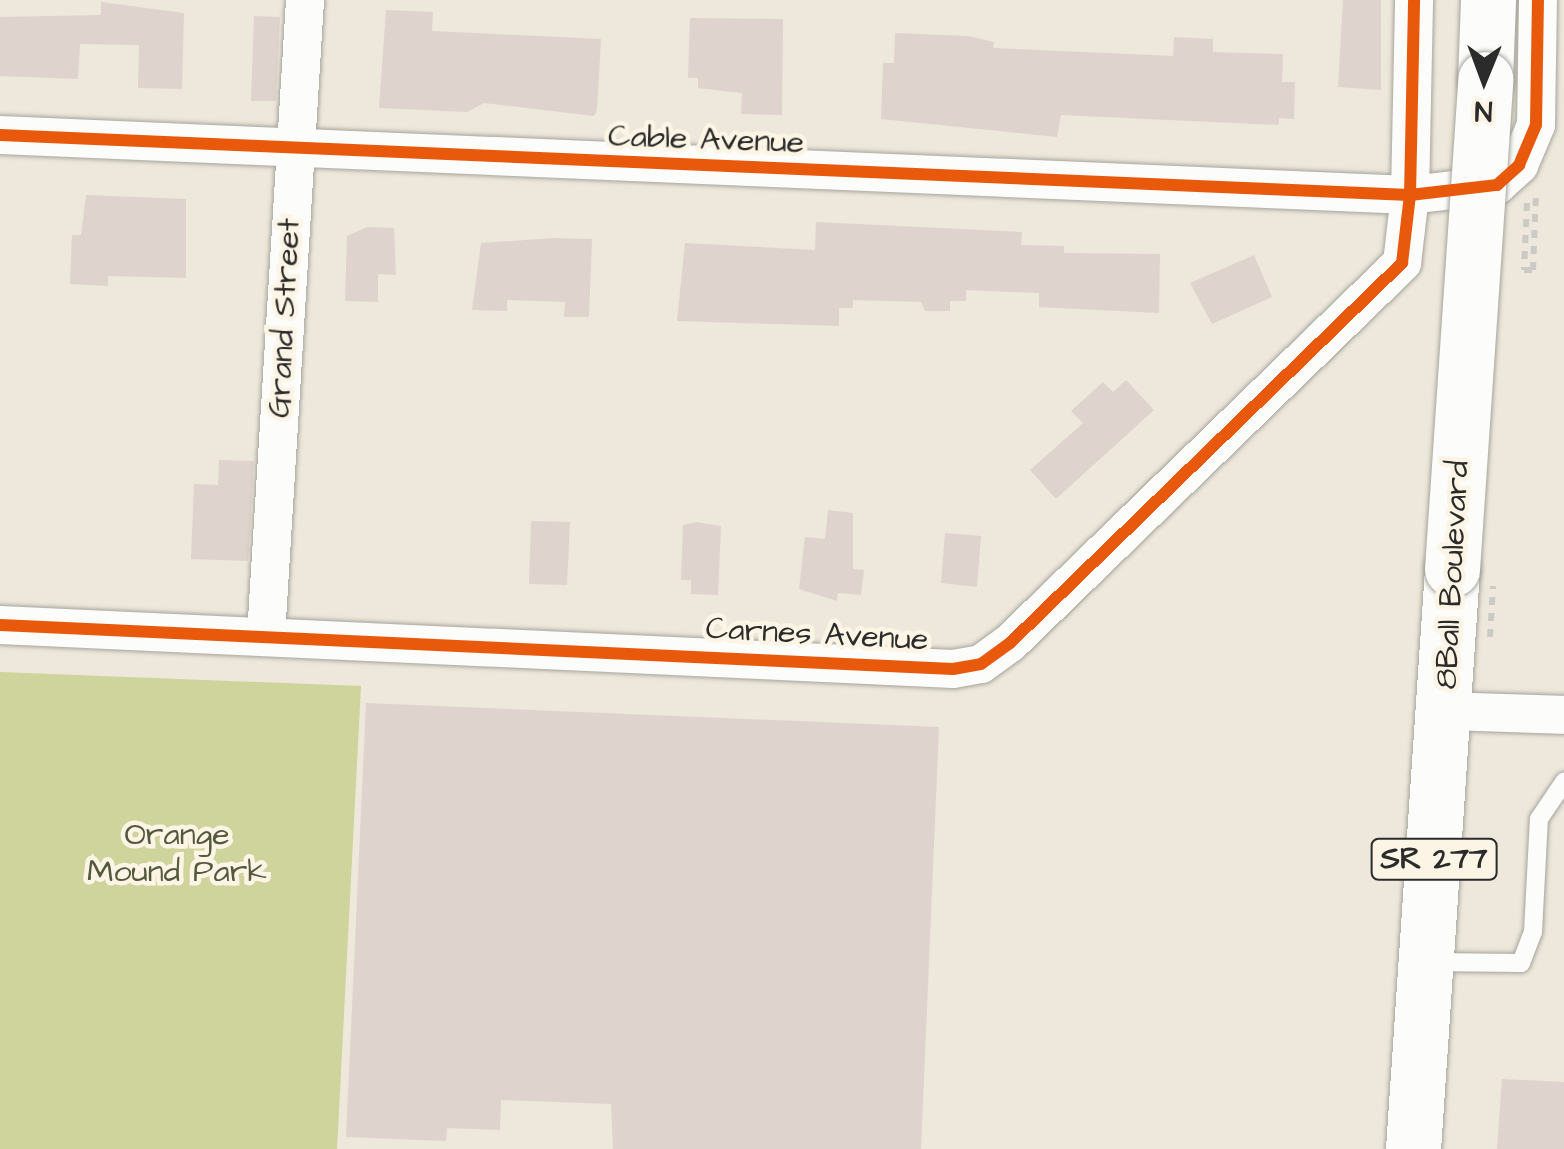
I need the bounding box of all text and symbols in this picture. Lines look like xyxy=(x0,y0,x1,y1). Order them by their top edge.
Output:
north arrow xyxy=(1434,30,1534,130)
text: N xyxy=(1474,91,1493,130)
street label: Cable Avenue xyxy=(607,117,805,163)
street label: Grand Street xyxy=(261,217,309,419)
street label: 8Ball Boulevard xyxy=(1428,460,1478,690)
street label: Carnes Avenue xyxy=(705,610,929,660)
park label: Orange Mound Park xyxy=(87,817,267,892)
road number: SR 277 xyxy=(1369,834,1499,884)

